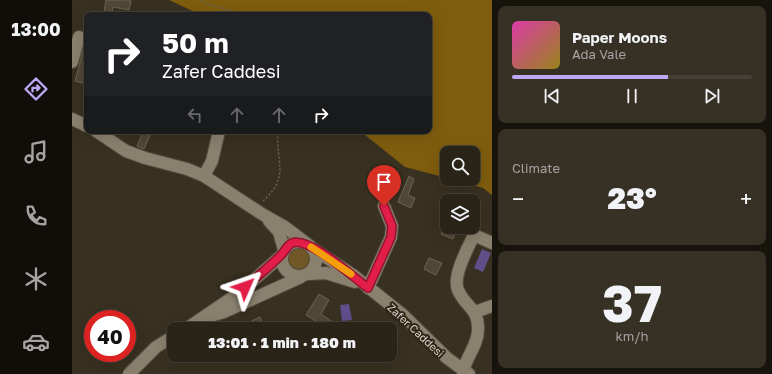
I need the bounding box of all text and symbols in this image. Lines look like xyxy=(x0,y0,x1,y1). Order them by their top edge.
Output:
text: 13:00 xyxy=(11,18,61,40)
text: 50 m xyxy=(162,26,229,59)
icon: right xyxy=(96,28,148,80)
text: Paper Moons xyxy=(572,28,667,46)
text: Ada Vale xyxy=(572,46,626,62)
text: Zafer Caddesi xyxy=(162,60,281,82)
icon: directions xyxy=(22,75,50,103)
icon: previous xyxy=(541,85,563,107)
icon: pause xyxy=(621,85,643,107)
icon: next xyxy=(701,85,723,107)
icon: left xyxy=(184,104,206,126)
icon: ahead xyxy=(226,104,248,126)
icon: ahead xyxy=(268,104,290,126)
icon: right xyxy=(310,104,332,126)
icon: music xyxy=(22,138,50,166)
map controls xyxy=(440,146,480,234)
button: search xyxy=(440,146,480,186)
text: Climate xyxy=(512,160,560,176)
pin xyxy=(367,165,401,206)
icon: arrive xyxy=(373,171,395,193)
text: 23° xyxy=(607,180,657,216)
text: − xyxy=(512,185,524,212)
text: + xyxy=(740,185,752,212)
button: layers xyxy=(440,194,480,234)
icon: phone xyxy=(22,202,50,230)
icon: climate xyxy=(22,265,50,293)
position arrow xyxy=(224,266,266,308)
text: 37 xyxy=(602,271,662,333)
street label: Zafer Caddesi xyxy=(385,301,447,360)
speed limit sign: 40 xyxy=(84,310,136,362)
icon: car xyxy=(22,328,50,356)
text: km/h xyxy=(615,328,649,344)
text: 13:01 · 1 min · 180 m xyxy=(208,333,356,351)

